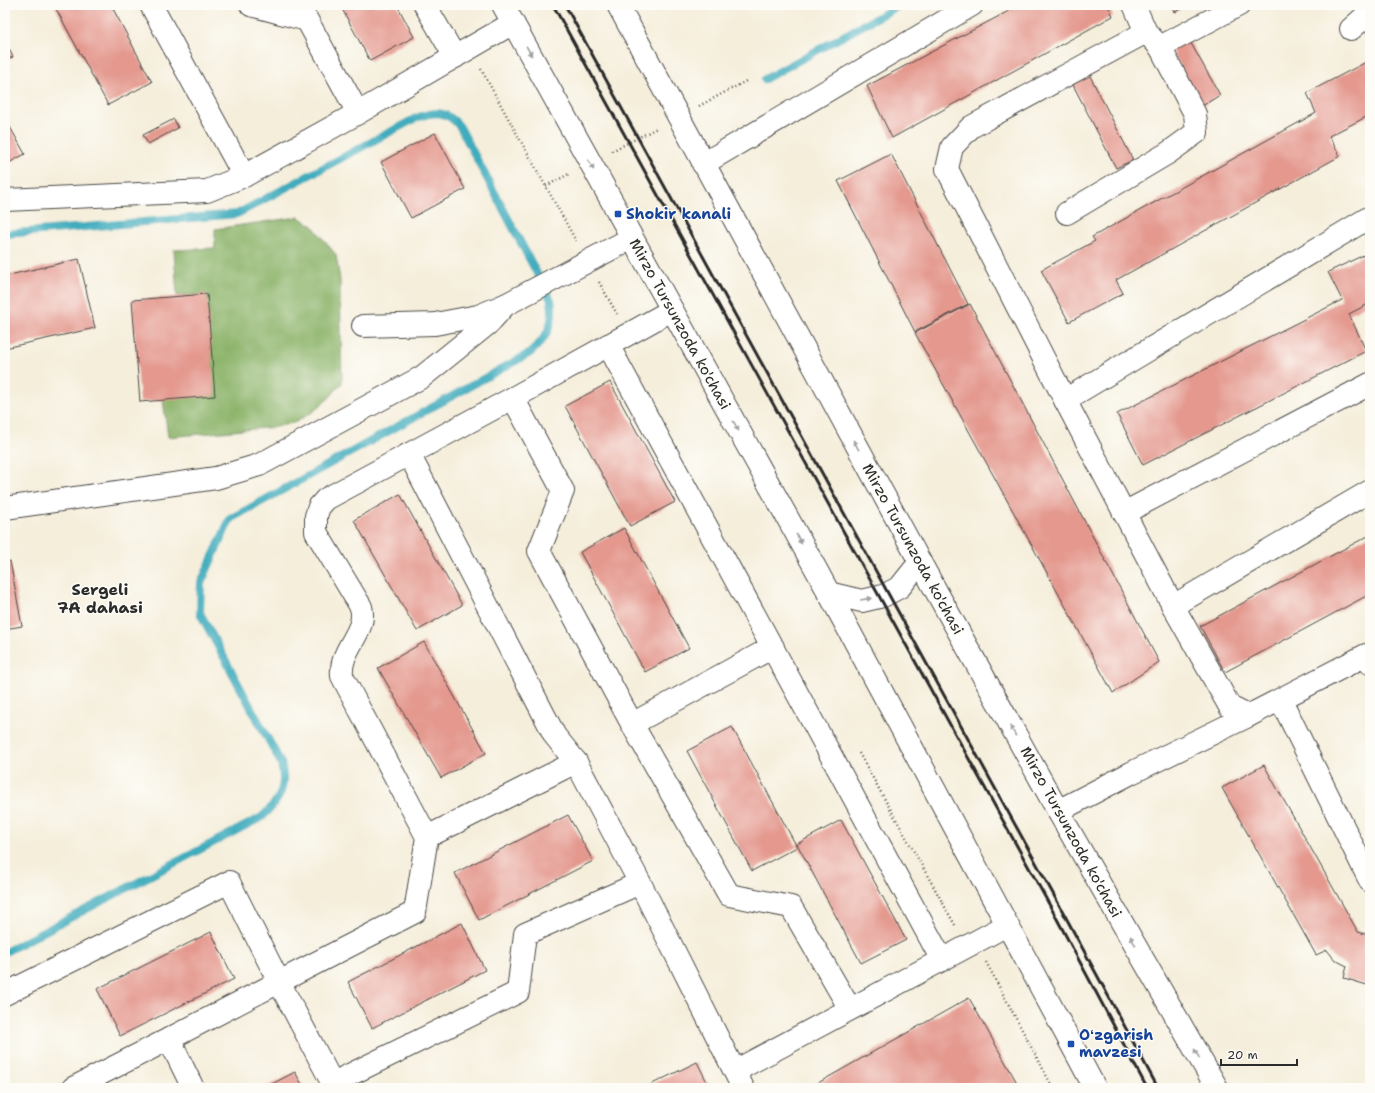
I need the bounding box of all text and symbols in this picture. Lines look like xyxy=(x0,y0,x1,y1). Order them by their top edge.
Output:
one-way arrow xyxy=(525,46,532,57)
one-way arrow xyxy=(588,159,595,171)
place label: Shokir kanali xyxy=(626,204,731,224)
marker: Shokir kanali xyxy=(613,209,623,219)
street label: Mirzo Tursunzoda ko'chasi xyxy=(625,235,735,413)
one-way arrow xyxy=(733,420,739,432)
one-way arrow xyxy=(853,439,859,451)
street label: Mirzo Tursunzoda ko'chasi xyxy=(858,460,968,638)
one-way arrow xyxy=(796,534,803,545)
district label: Sergeli 7A dahasi xyxy=(57,579,143,618)
one-way arrow xyxy=(860,596,872,602)
one-way arrow xyxy=(1010,725,1017,737)
street label: Mirzo Tursunzoda ko'chasi xyxy=(1016,743,1126,921)
one-way arrow xyxy=(1129,935,1136,947)
place label: Oʻzgarish mavzesi xyxy=(1079,1025,1153,1062)
marker: Oʻzgarish mavzesi xyxy=(1066,1039,1076,1049)
scale bar xyxy=(1221,1041,1297,1067)
text: 20 m xyxy=(1227,1047,1258,1063)
one-way arrow xyxy=(1194,1048,1201,1060)

